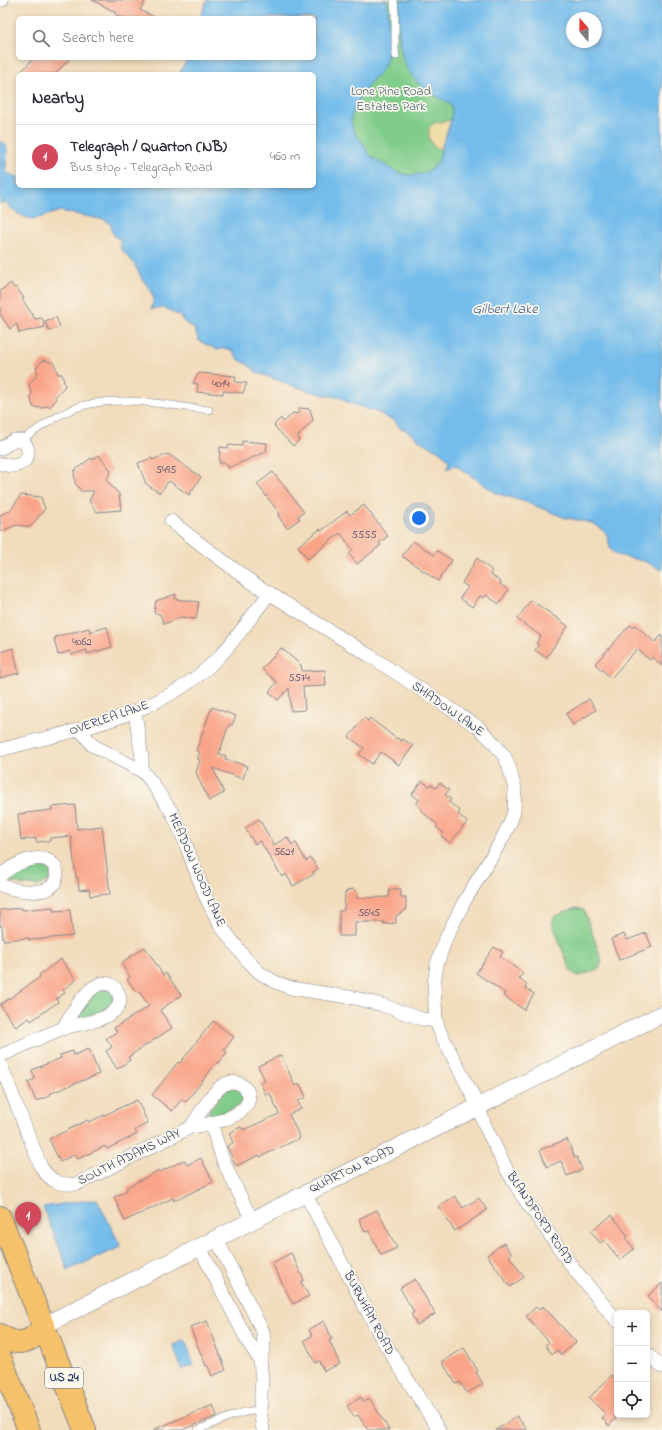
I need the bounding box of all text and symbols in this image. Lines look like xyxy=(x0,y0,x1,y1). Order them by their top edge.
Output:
north arrow xyxy=(566,12,602,48)
search box xyxy=(16,16,316,60)
icon: search xyxy=(30,27,52,49)
text: Search here xyxy=(62,27,134,49)
park label: Lone Pine Road Estates Park xyxy=(351,82,432,116)
text: Nearby xyxy=(32,86,84,111)
text: Telegraph / Quarton (NB) xyxy=(70,136,227,158)
text: 1 xyxy=(43,147,47,166)
text: 460 m xyxy=(270,147,300,166)
text: Bus stop · Telegraph Road xyxy=(70,158,213,177)
water label: Gilbert Lake xyxy=(472,299,538,320)
house number: 4014 xyxy=(212,376,230,392)
house number: 5495 xyxy=(156,462,176,478)
your location xyxy=(409,508,429,528)
house number: 5555 xyxy=(351,527,377,543)
house number: 4062 xyxy=(72,634,92,650)
house number: 5574 xyxy=(288,670,310,686)
street label: SHADOW LANE xyxy=(408,677,488,741)
street label: OVERLEA LANE xyxy=(67,695,152,741)
street label: MEADOW WOOD LANE xyxy=(163,810,231,930)
house number: 5621 xyxy=(274,844,295,860)
house number: 5645 xyxy=(358,905,380,921)
street label: SOUTH ADAMS WAY xyxy=(74,1124,184,1190)
street label: QUARTON ROAD xyxy=(306,1140,398,1198)
street label: BLANDFORD ROAD xyxy=(501,1167,578,1268)
pin: 1 xyxy=(15,1202,41,1235)
street label: BURNHAM ROAD xyxy=(338,1267,399,1359)
map controls xyxy=(614,1310,650,1418)
button: + xyxy=(614,1310,650,1346)
button: − xyxy=(614,1346,650,1382)
road number: US 24 xyxy=(45,1368,83,1388)
button: locate xyxy=(614,1382,650,1418)

